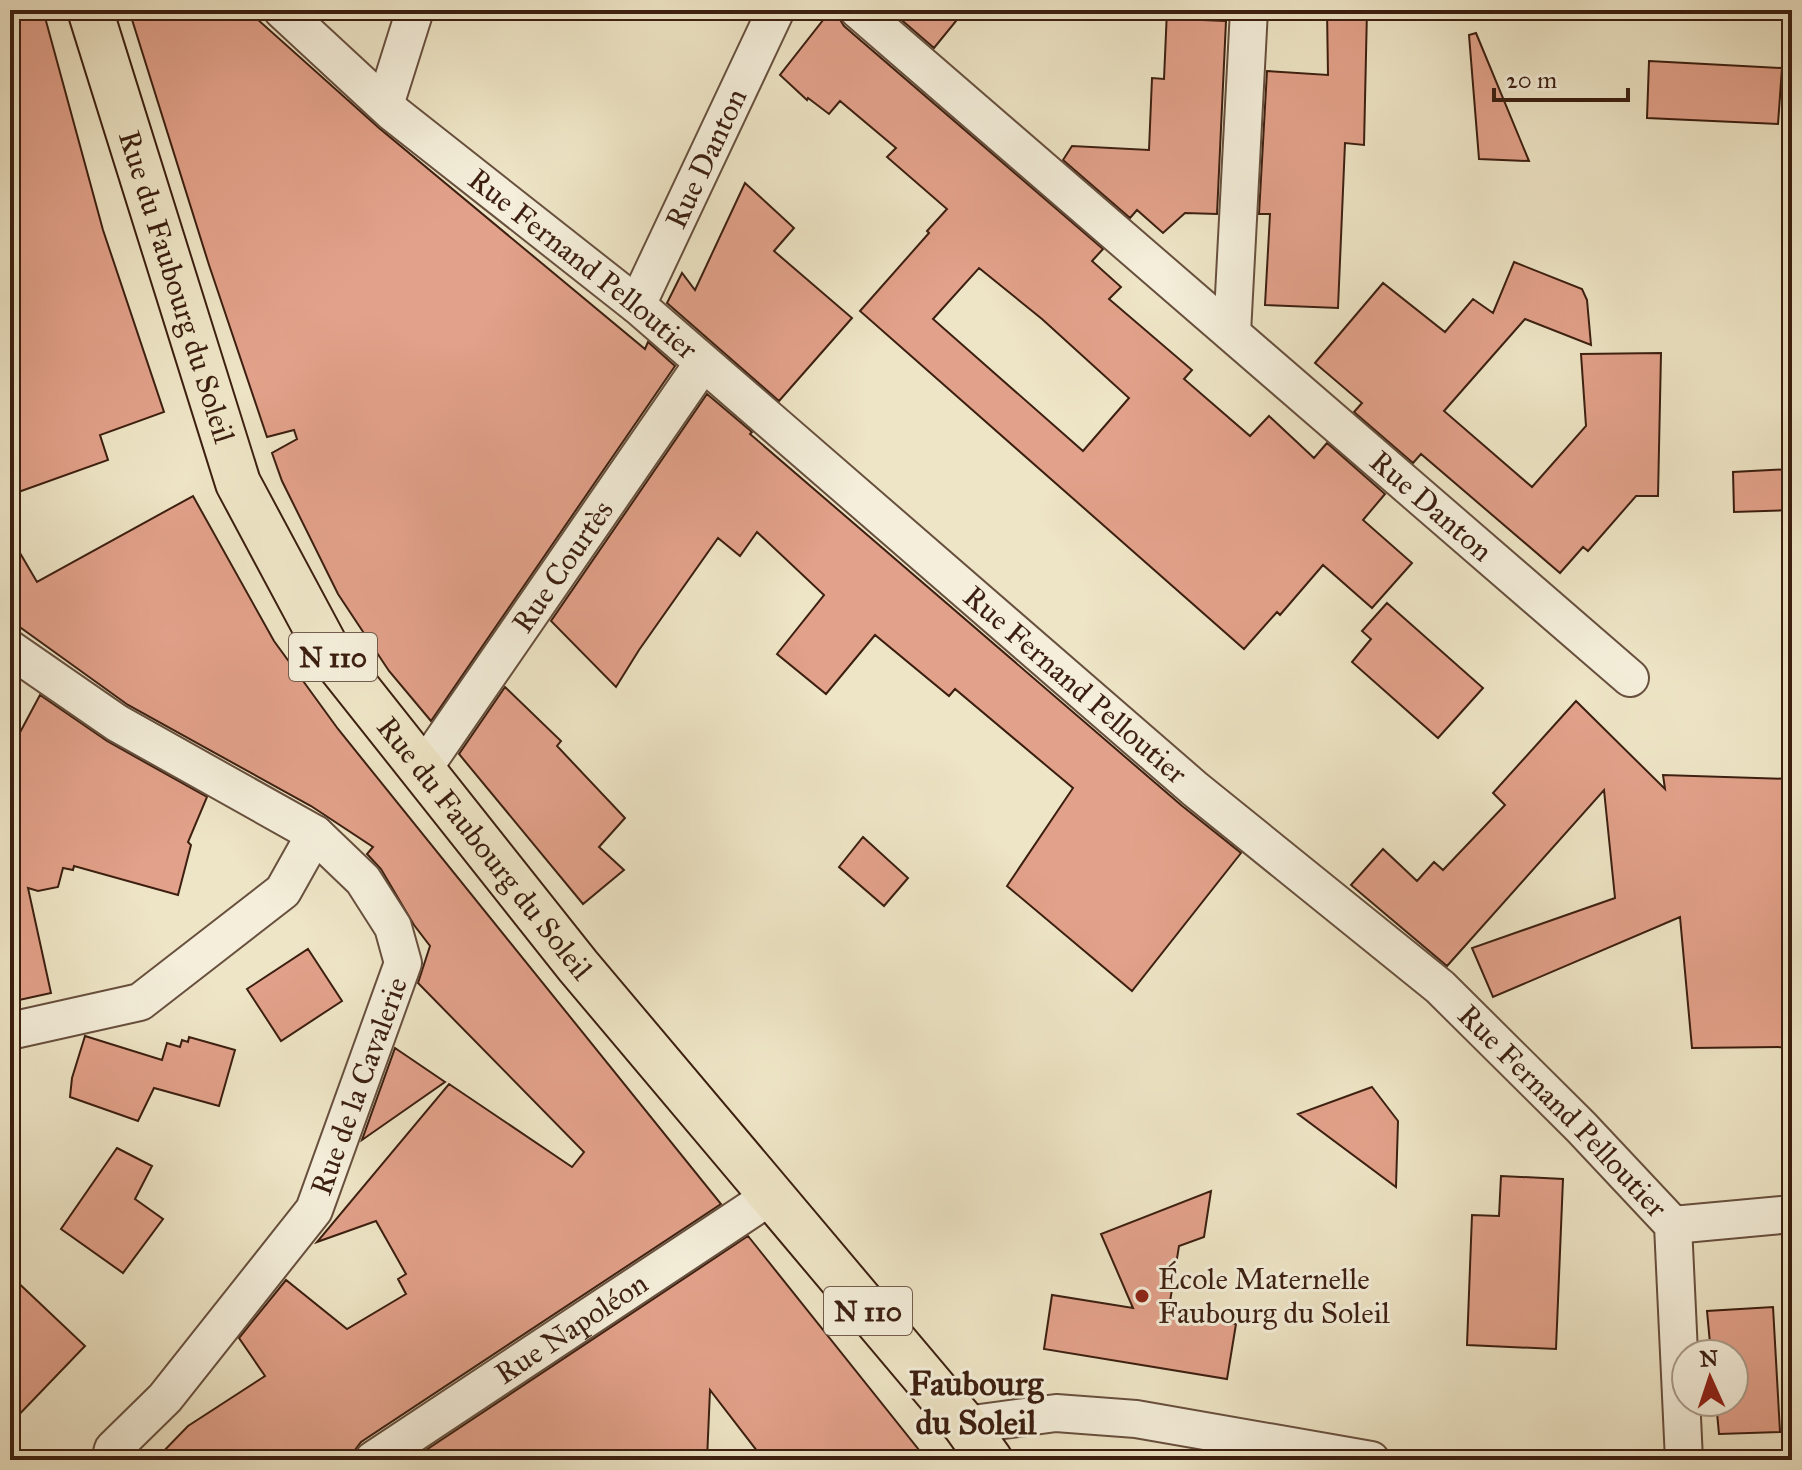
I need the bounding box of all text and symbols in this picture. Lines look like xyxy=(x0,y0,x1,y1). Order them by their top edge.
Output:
scale bar xyxy=(1494,52,1628,102)
text: 20 m xyxy=(1506,65,1557,95)
street label: Rue Danton xyxy=(658,83,754,234)
street label: Rue du Faubourg du Soleil xyxy=(111,126,243,448)
street label: Rue Fernand Pelloutier xyxy=(461,161,705,368)
street label: Rue Danton xyxy=(1363,443,1500,569)
street label: Rue Courtès xyxy=(504,493,621,640)
street label: Rue Fernand Pelloutier xyxy=(956,578,1195,792)
road number: N 110 xyxy=(289,633,377,681)
street label: Rue du Faubourg du Soleil xyxy=(369,710,600,988)
street label: Rue de la Cavalerie xyxy=(303,972,415,1200)
street label: Rue Fernand Pelloutier xyxy=(1450,997,1675,1226)
place label: École Maternelle Faubourg du Soleil xyxy=(1158,1260,1391,1331)
street label: Rue Napoléon xyxy=(488,1265,654,1392)
road number: N 110 xyxy=(824,1287,912,1335)
marker: École Maternelle Faubourg du Soleil xyxy=(1133,1287,1151,1305)
north arrow xyxy=(1670,1338,1750,1418)
text: N xyxy=(1699,1345,1719,1372)
district label: Faubourg du Soleil xyxy=(909,1363,1044,1443)

